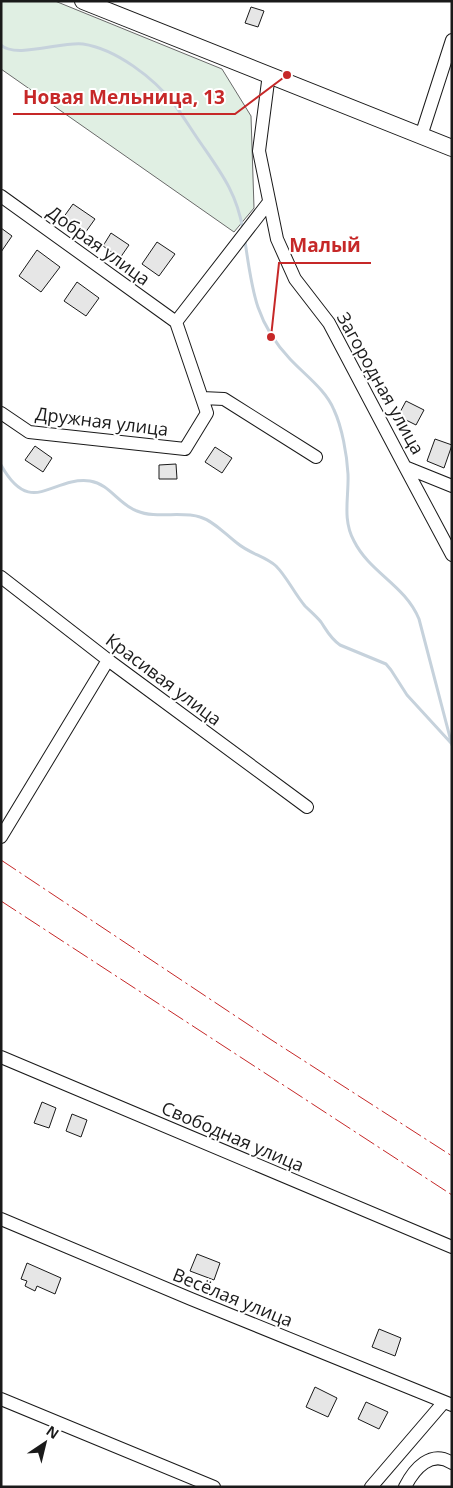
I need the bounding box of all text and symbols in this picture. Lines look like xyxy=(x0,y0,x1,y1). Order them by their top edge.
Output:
callout: Новая Мельница, 13 xyxy=(13,80,235,114)
text: Новая Мельница, 13 xyxy=(23,84,225,110)
street label: Добрая улица xyxy=(43,200,155,290)
callout: Малый xyxy=(279,229,371,263)
text: Малый xyxy=(289,232,361,258)
street label: Загородная улица xyxy=(332,307,430,459)
street label: Дружная улица xyxy=(34,401,170,441)
street label: Красивая улица xyxy=(101,628,227,730)
street label: Свободная улица xyxy=(158,1095,308,1177)
street label: Весёлая улица xyxy=(169,1262,297,1332)
north arrow xyxy=(20,1418,70,1468)
text: N xyxy=(43,1421,63,1443)

